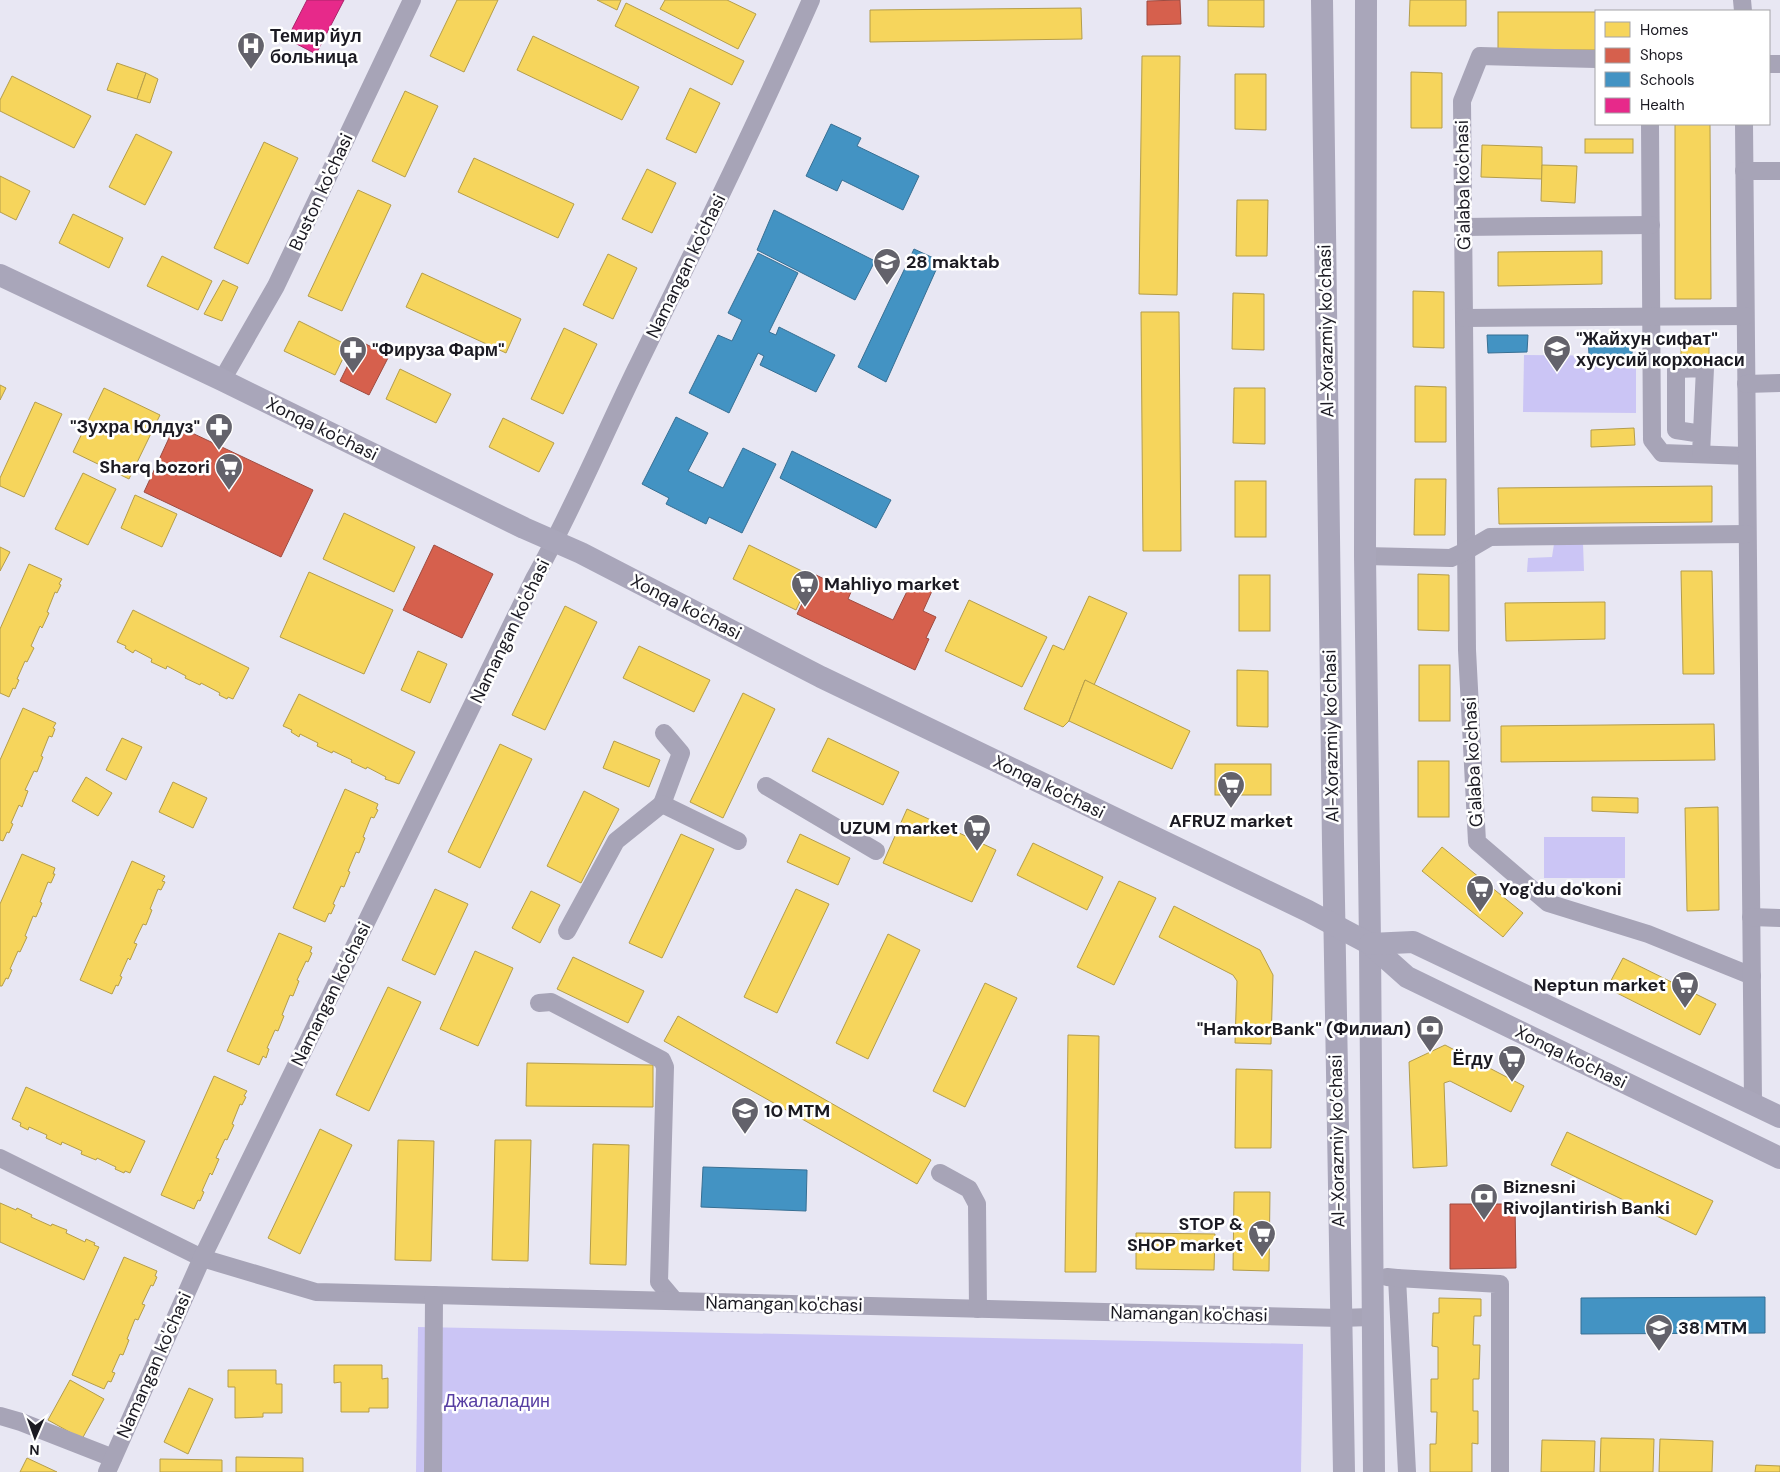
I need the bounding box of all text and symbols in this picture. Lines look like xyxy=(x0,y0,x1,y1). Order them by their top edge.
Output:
legend xyxy=(1595,10,1770,125)
text: Homes xyxy=(1640,20,1689,40)
place label: Темир йул больница xyxy=(270,24,362,69)
hospital icon: Темир йул больница xyxy=(236,31,266,70)
text: Shops xyxy=(1640,45,1683,65)
text: Schools xyxy=(1640,70,1695,90)
text: Health xyxy=(1640,95,1685,115)
street label: G'alaba ko'chasi xyxy=(1450,120,1476,250)
street label: Buston ko'chasi xyxy=(283,130,359,254)
street label: Namangan ko'chasi xyxy=(641,190,731,342)
street label: Al-Xorazmiy ko’chasi xyxy=(1312,244,1340,418)
school or university icon: 28 maktab xyxy=(872,247,902,286)
place label: 28 maktab xyxy=(906,250,1000,274)
place label: "Жайхун сифат" хусусий корхонаси xyxy=(1576,327,1745,372)
school or university icon: "Жайхун сифат" хусусий корхонаси xyxy=(1542,334,1572,373)
pharmacy icon: "Фируза Фарм" xyxy=(338,335,368,374)
place label: "Фируза Фарм" xyxy=(372,338,505,362)
street label: Xonqa ko'chasi xyxy=(262,392,382,466)
pharmacy icon: "Зухра Юлдуз" xyxy=(204,412,234,451)
place label: "Зухра Юлдуз" xyxy=(70,415,200,439)
supermarket icon: Sharq bozori xyxy=(214,452,244,491)
place label: Sharq bozori xyxy=(99,455,210,479)
street label: Namangan ko'chasi xyxy=(465,555,555,707)
street label: Xonqa ko'chasi xyxy=(626,569,746,645)
supermarket icon: Mahliyo market xyxy=(790,569,820,608)
place label: Mahliyo market xyxy=(824,572,960,596)
street label: Al-Xorazmiy ko’chasi xyxy=(1317,649,1345,823)
street label: G'alaba ko'chasi xyxy=(1458,696,1488,828)
street label: Xonqa ko'chasi xyxy=(989,750,1109,824)
supermarket icon: AFRUZ market xyxy=(1216,770,1246,809)
place label: AFRUZ market xyxy=(1169,809,1293,833)
supermarket icon: UZUM market xyxy=(962,813,992,852)
place label: UZUM market xyxy=(840,816,958,840)
supermarket icon: Yog'du do'koni xyxy=(1465,874,1495,913)
place label: Yog'du do'koni xyxy=(1499,877,1622,901)
street label: Namangan ko'chasi xyxy=(286,918,376,1070)
supermarket icon: Neptun market xyxy=(1670,970,1700,1009)
place label: Neptun market xyxy=(1533,973,1666,997)
bank icon: "HamkorBank" (Филиал) xyxy=(1415,1014,1445,1053)
place label: "HamkorBank" (Филиал) xyxy=(1197,1017,1411,1041)
street label: Xonqa ko'chasi xyxy=(1511,1020,1631,1094)
supermarket icon: Ёгду xyxy=(1497,1044,1527,1083)
place label: Ёгду xyxy=(1452,1047,1493,1071)
street label: Al-Xorazmiy ko’chasi xyxy=(1323,1054,1351,1228)
school or university icon: 10 MTM xyxy=(730,1096,760,1135)
place label: 10 MTM xyxy=(764,1099,830,1123)
place label: Biznesni Rivojlantirish Banki xyxy=(1503,1175,1670,1220)
bank icon: Biznesni Rivojlantirish Banki xyxy=(1469,1182,1499,1221)
place label: STOP & SHOP market xyxy=(1127,1212,1243,1257)
supermarket icon: STOP & SHOP market xyxy=(1247,1219,1277,1258)
street label: Namangan ko'chasi xyxy=(111,1288,197,1442)
street label: Namangan ko'chasi xyxy=(705,1291,863,1317)
street label: Namangan ko'chasi xyxy=(1110,1301,1268,1327)
school or university icon: 38 MTM xyxy=(1644,1313,1674,1352)
place label: 38 MTM xyxy=(1678,1316,1747,1340)
park label: Джалаладин xyxy=(444,1389,550,1413)
north arrow xyxy=(10,1412,60,1462)
text: N xyxy=(29,1441,40,1459)

